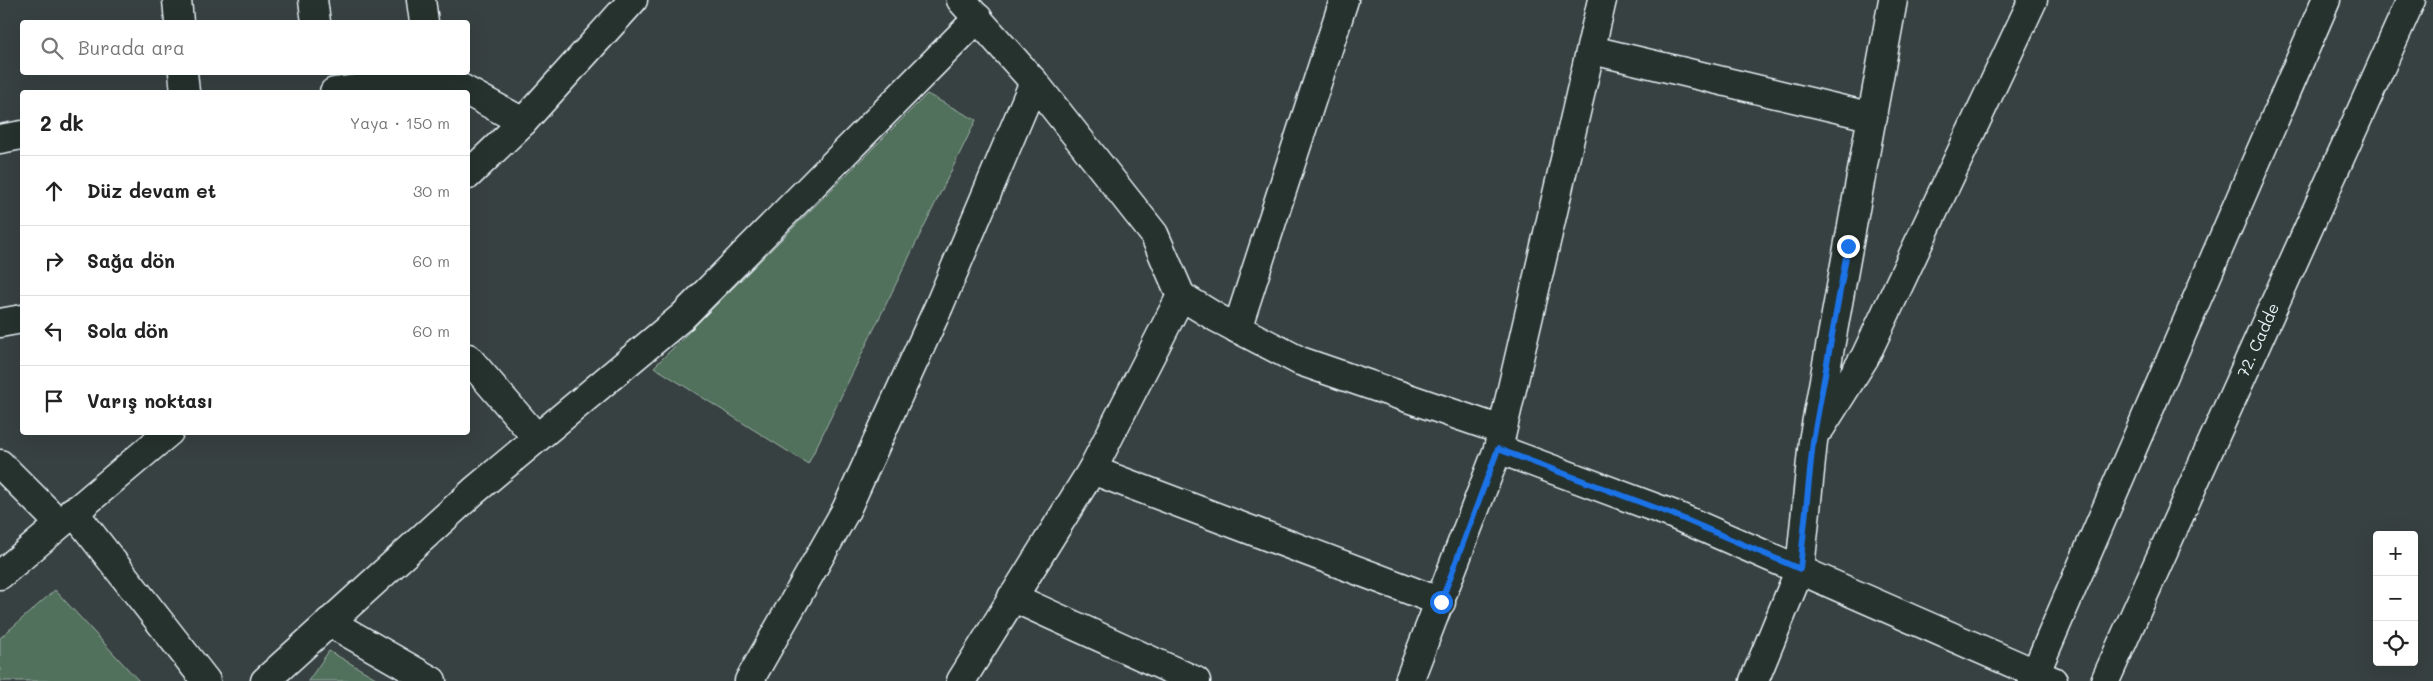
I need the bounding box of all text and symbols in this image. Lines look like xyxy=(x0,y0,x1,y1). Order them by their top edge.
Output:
search box xyxy=(20,20,470,75)
icon: search xyxy=(38,34,66,62)
text: Burada ara xyxy=(78,35,185,60)
text: 2 dk xyxy=(40,109,84,136)
text: Yaya · 150 m xyxy=(350,112,450,133)
icon: ahead xyxy=(40,177,68,205)
text: Düz devam et xyxy=(87,178,216,203)
text: 30 m xyxy=(413,180,450,201)
route end xyxy=(1837,235,1860,258)
icon: right xyxy=(40,247,68,275)
text: Sağa dön xyxy=(87,248,175,273)
text: 60 m xyxy=(413,250,450,271)
street label: 72. Cadde xyxy=(2232,299,2283,380)
icon: left xyxy=(40,317,68,345)
text: Sola dön xyxy=(87,318,169,343)
text: 60 m xyxy=(413,320,450,341)
icon: arrive xyxy=(40,387,68,415)
text: Varış noktası xyxy=(87,388,213,413)
map controls xyxy=(2373,531,2418,666)
button: + xyxy=(2373,531,2418,576)
button: − xyxy=(2373,576,2418,621)
route start xyxy=(1430,591,1453,614)
button: locate xyxy=(2373,621,2418,666)

